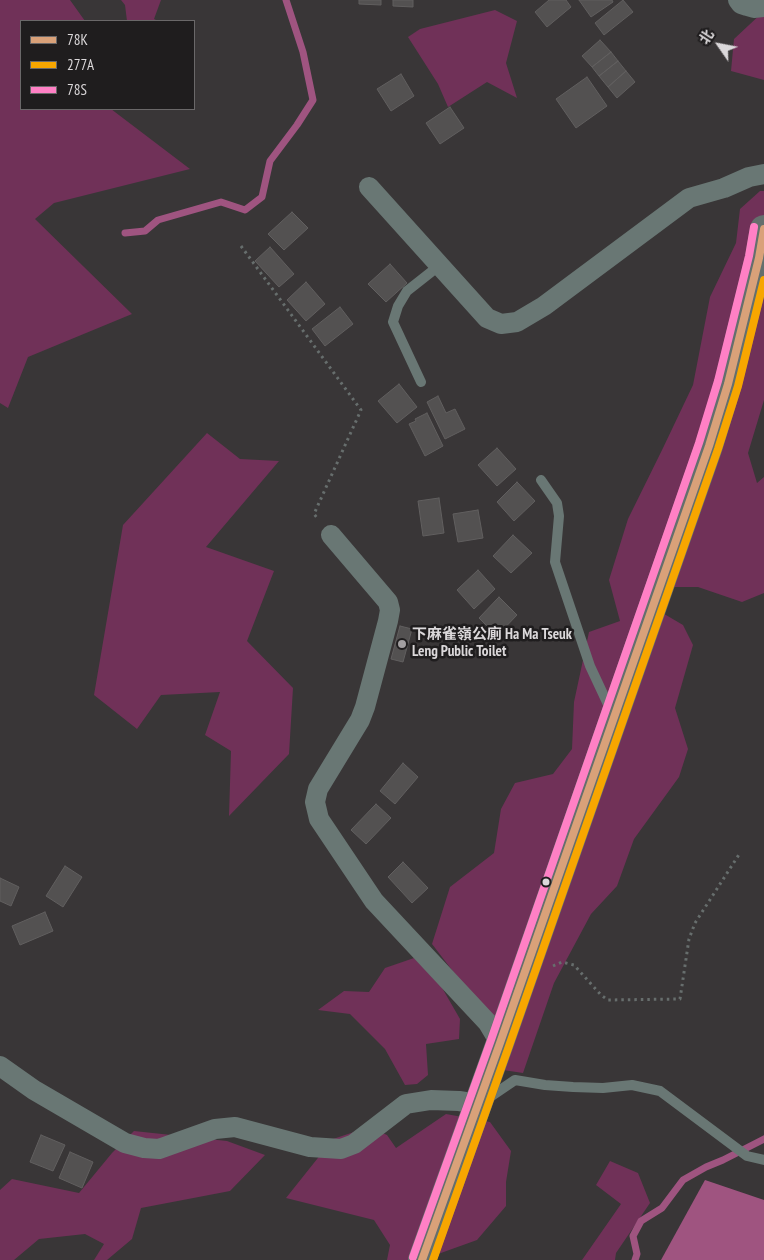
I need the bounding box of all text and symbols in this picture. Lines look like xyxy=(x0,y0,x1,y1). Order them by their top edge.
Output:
legend xyxy=(20,20,195,110)
north arrow xyxy=(694,20,744,70)
text: 北 xyxy=(695,26,718,48)
text: 78K xyxy=(67,30,88,49)
text: 277A xyxy=(67,55,94,74)
text: 78S xyxy=(67,80,87,99)
place label: 下麻雀嶺公廁 Ha Ma Tseuk Leng Public Toilet xyxy=(412,626,572,661)
marker: 下麻雀嶺公廁 Ha Ma Tseuk Leng Public Toilet xyxy=(396,638,408,650)
unlabelled marker xyxy=(541,877,551,887)

